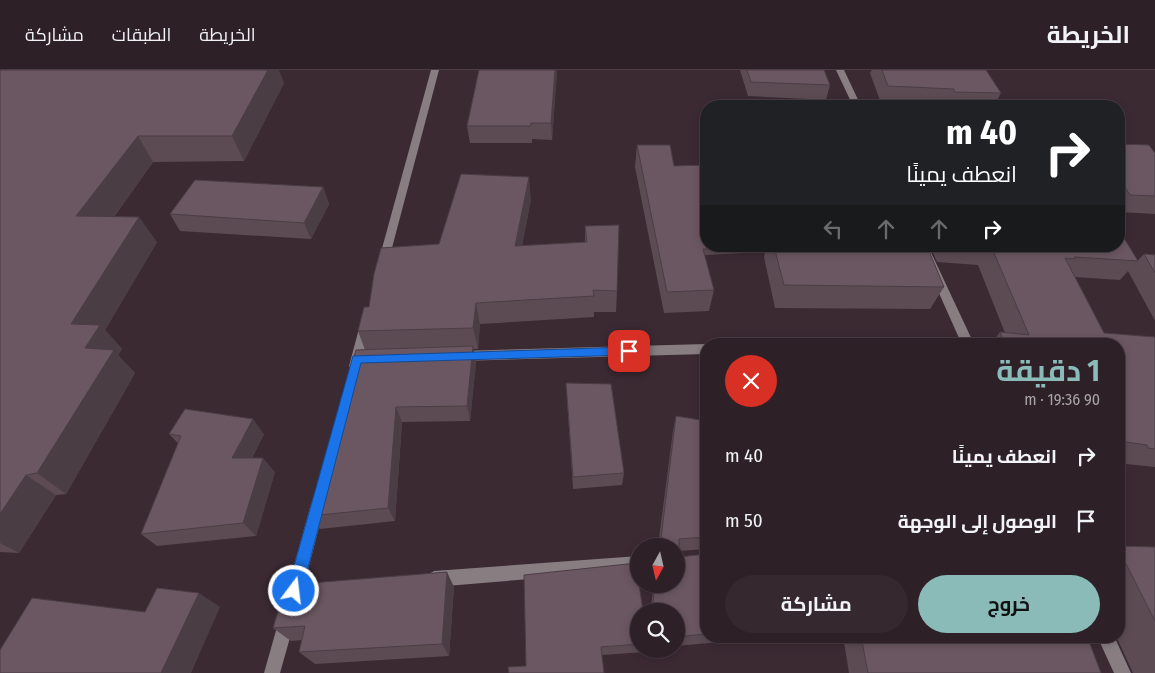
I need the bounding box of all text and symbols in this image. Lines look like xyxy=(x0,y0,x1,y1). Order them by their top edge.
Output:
text: الخريطة xyxy=(1047,21,1130,49)
text: مشاركة xyxy=(25,24,84,46)
text: الطبقات xyxy=(112,24,171,46)
text: الخريطة xyxy=(199,24,256,46)
text: 40 m xyxy=(946,111,1017,153)
icon: right xyxy=(1035,120,1100,185)
text: انعطف يمينًا xyxy=(906,161,1017,188)
icon: left xyxy=(819,215,847,243)
icon: ahead xyxy=(872,215,900,243)
icon: ahead xyxy=(925,215,953,243)
icon: right xyxy=(978,215,1006,243)
pin xyxy=(608,330,650,372)
icon: arrive xyxy=(615,337,643,365)
text: 1 دقيقة xyxy=(996,353,1100,389)
button: close xyxy=(725,355,777,407)
text: 90 m · 19:36 xyxy=(1024,390,1100,409)
icon: right xyxy=(1072,442,1100,470)
text: 40 m xyxy=(725,444,763,467)
text: انعطف يمينًا xyxy=(952,445,1057,468)
icon: arrive xyxy=(1072,507,1100,535)
text: 50 m xyxy=(725,509,763,532)
text: الوصول إلى الوجهة xyxy=(898,510,1057,533)
north arrow xyxy=(630,538,685,592)
map controls xyxy=(630,538,685,658)
position arrow xyxy=(267,564,319,616)
button: مشاركة xyxy=(725,575,908,633)
button: خروج xyxy=(918,575,1100,633)
button: search xyxy=(630,603,685,658)

